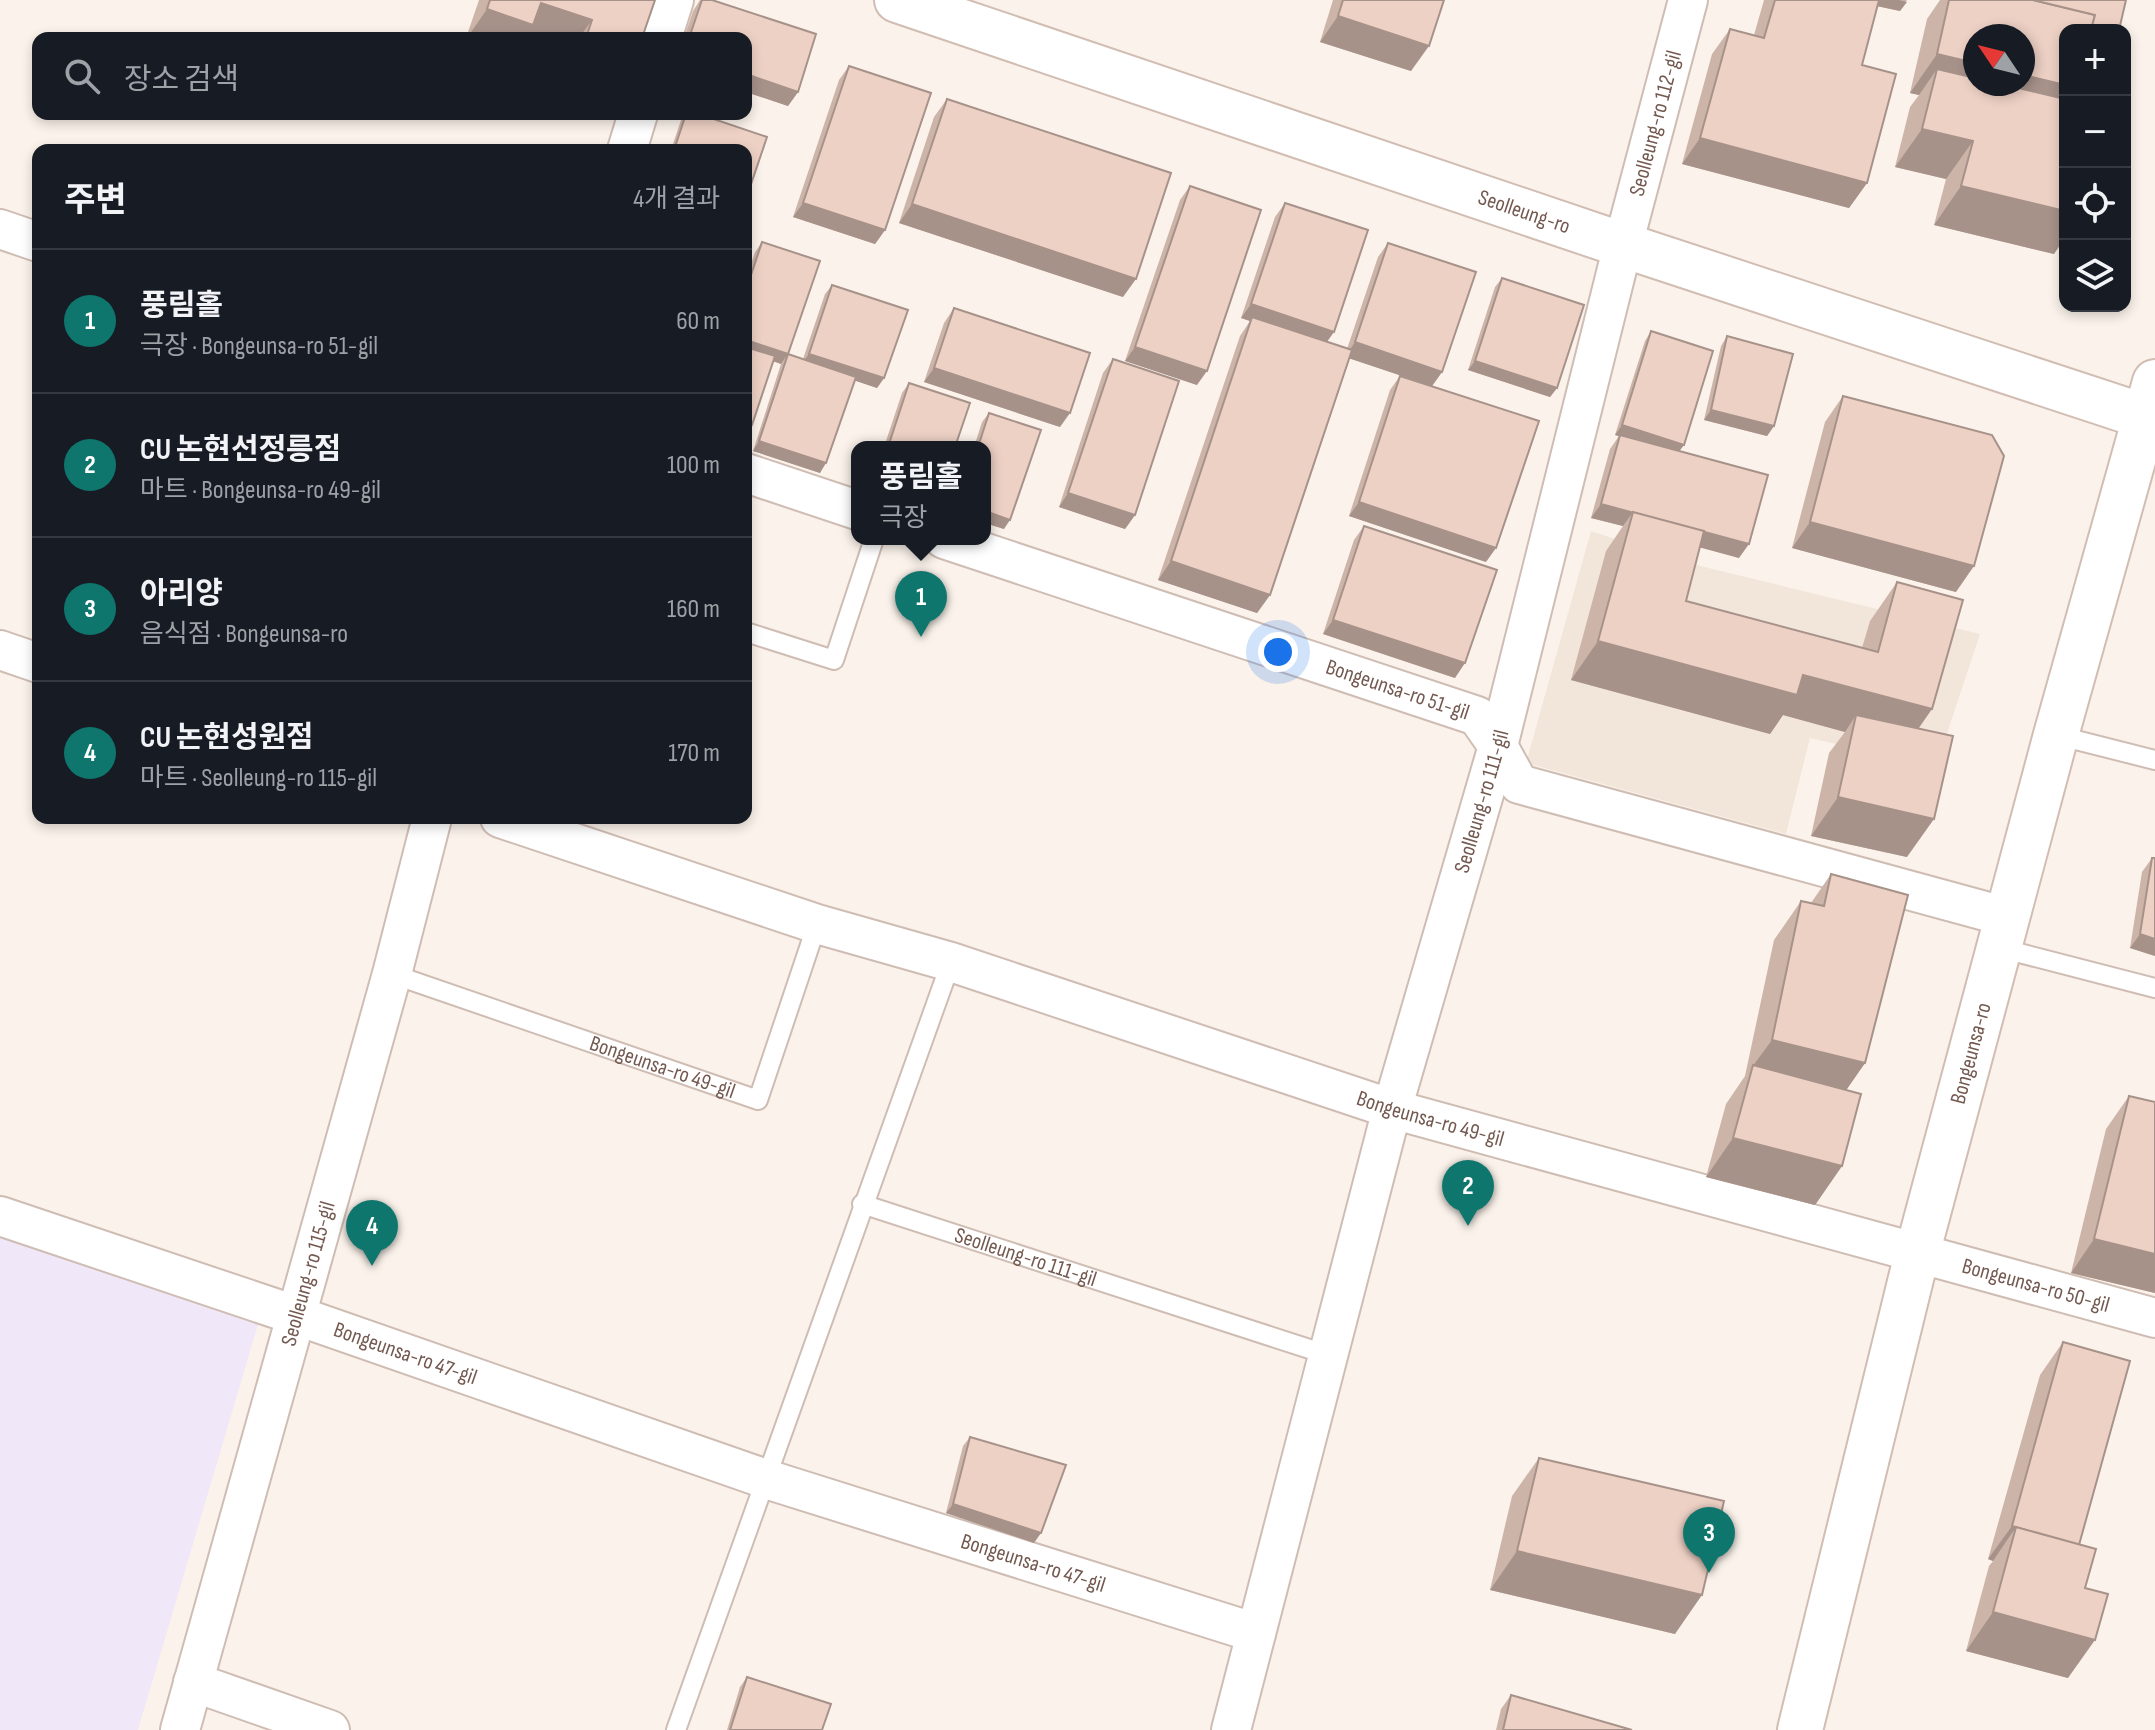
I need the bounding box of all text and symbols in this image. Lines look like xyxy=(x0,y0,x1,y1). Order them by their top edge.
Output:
north arrow xyxy=(1963,24,2035,96)
map controls xyxy=(2059,24,2131,312)
button: + xyxy=(2059,24,2131,96)
search box xyxy=(32,32,752,120)
street label: Seolleung-ro 112-gil xyxy=(1623,48,1687,199)
icon: search xyxy=(60,54,104,98)
text: 장소 검색 xyxy=(124,62,239,98)
button: − xyxy=(2059,96,2131,168)
button: locate xyxy=(2059,168,2131,240)
text: 주변 xyxy=(64,180,127,221)
text: 4개 결과 xyxy=(633,184,720,215)
street label: Seolleung-ro xyxy=(1475,184,1574,240)
button: layers xyxy=(2059,240,2131,312)
text: 풍림홀 xyxy=(140,288,223,324)
text: 1 xyxy=(85,306,95,337)
text: 60 m xyxy=(676,306,720,337)
text: 극장 · Bongeunsa-ro 51-gil xyxy=(140,331,378,362)
text: CU 논현선정릉점 xyxy=(140,432,341,468)
popup xyxy=(851,441,991,545)
text: 2 xyxy=(84,450,96,481)
text: 100 m xyxy=(667,450,720,481)
text: 풍림홀 xyxy=(880,460,962,496)
text: 마트 · Bongeunsa-ro 49-gil xyxy=(140,475,381,506)
text: 극장 xyxy=(880,503,927,534)
pin: 1 xyxy=(895,571,947,637)
text: 아리양 xyxy=(140,576,223,612)
text: 3 xyxy=(84,594,96,625)
text: 160 m xyxy=(667,594,720,625)
text: 음식점 · Bongeunsa-ro xyxy=(140,619,348,650)
your location xyxy=(1258,632,1298,672)
street label: Bongeunsa-ro 51-gil xyxy=(1322,653,1473,726)
text: CU 논현성원점 xyxy=(140,720,314,756)
street label: Seolleung-ro 111-gil xyxy=(1448,727,1515,876)
text: 4 xyxy=(84,738,96,769)
text: 170 m xyxy=(668,738,720,769)
text: 마트 · Seolleung-ro 115-gil xyxy=(140,763,377,794)
street label: Bongeunsa-ro xyxy=(1944,999,1997,1107)
street label: Bongeunsa-ro 49-gil xyxy=(586,1030,739,1105)
street label: Bongeunsa-ro 49-gil xyxy=(1353,1085,1507,1153)
pin: 2 xyxy=(1442,1160,1494,1226)
street label: Seolleung-ro 115-gil xyxy=(275,1198,341,1349)
pin: 4 xyxy=(346,1200,398,1266)
street label: Seolleung-ro 111-gil xyxy=(951,1221,1100,1293)
street label: Bongeunsa-ro 50-gil xyxy=(1959,1252,2113,1318)
street label: Bongeunsa-ro 47-gil xyxy=(330,1316,481,1391)
pin: 3 xyxy=(1683,1507,1735,1573)
street label: Bongeunsa-ro 47-gil xyxy=(958,1528,1109,1598)

